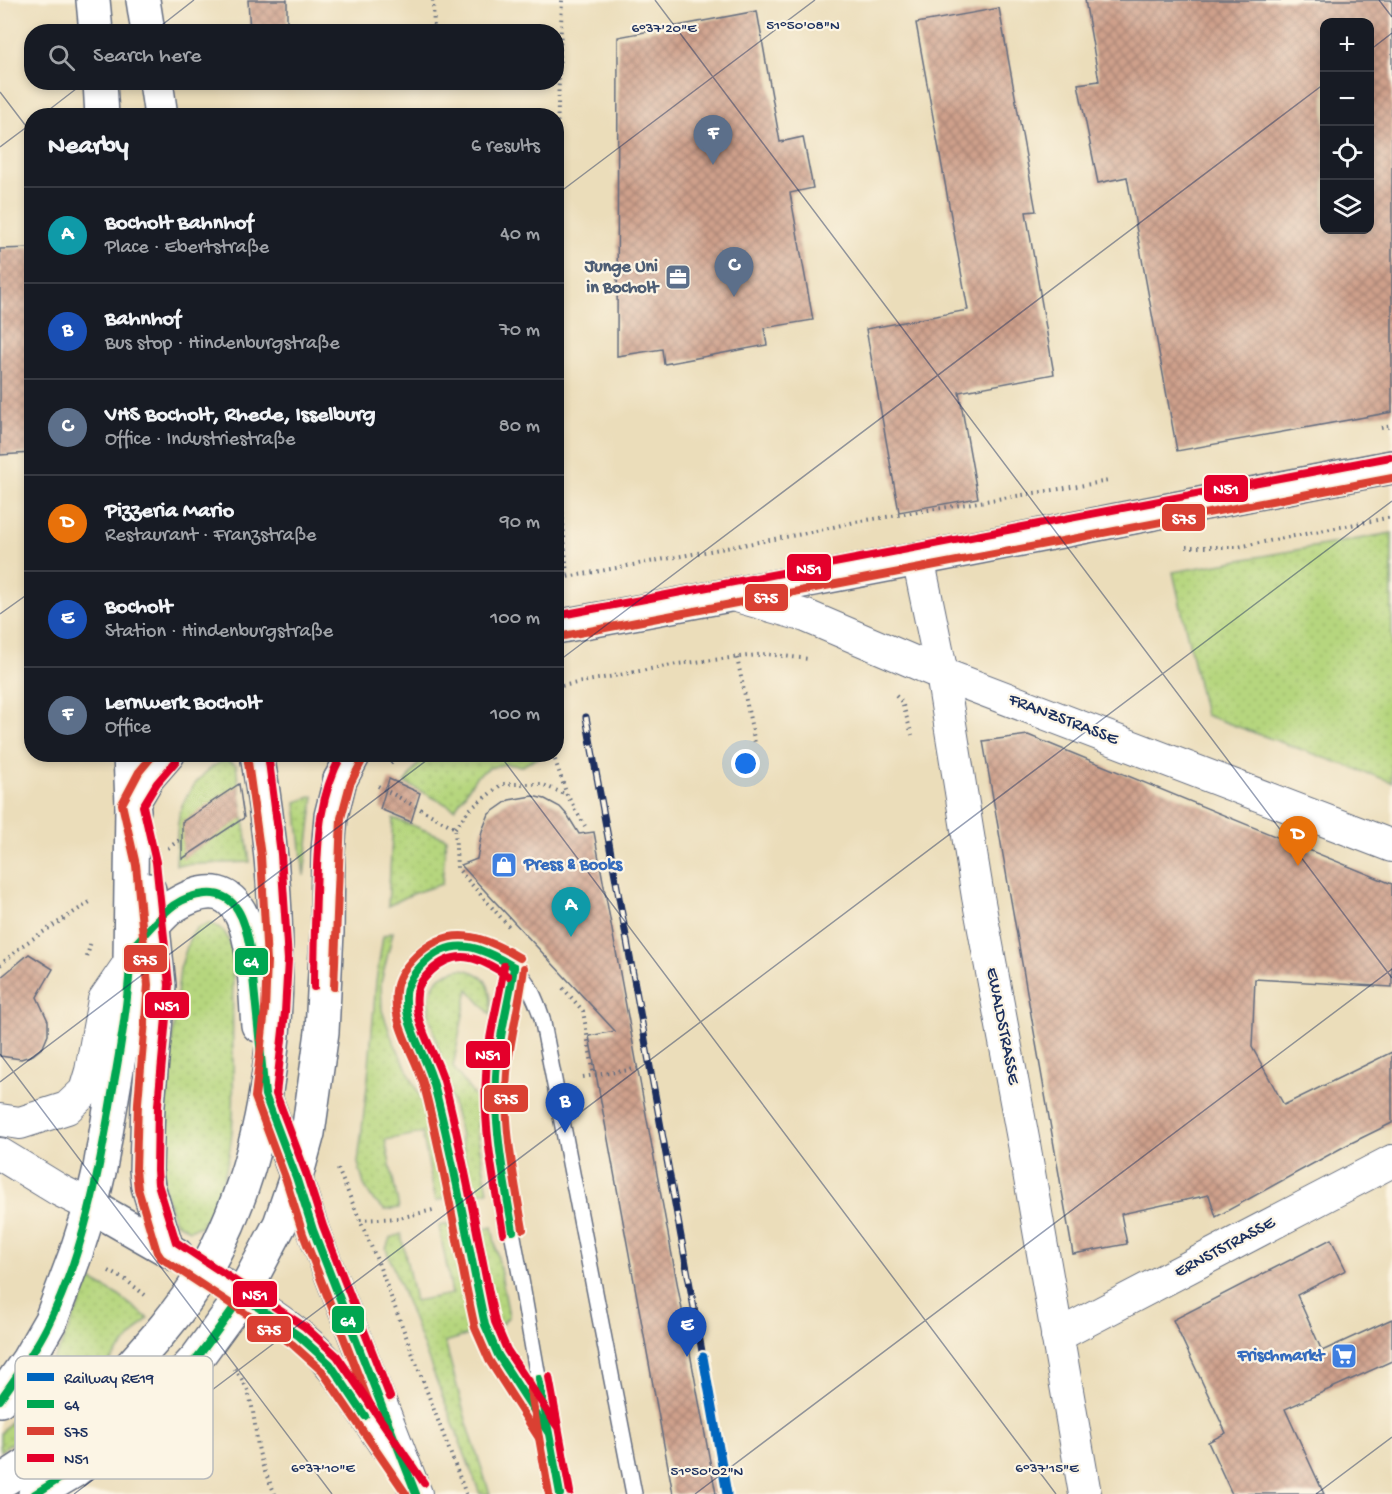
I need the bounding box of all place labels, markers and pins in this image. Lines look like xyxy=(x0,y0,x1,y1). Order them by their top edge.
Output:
pin: F xyxy=(694,116,732,165)
pin: C xyxy=(714,248,754,297)
place label: Junge Uni in Bocholt xyxy=(584,257,660,299)
office icon: Junge Uni in Bocholt xyxy=(663,262,693,292)
pin: D xyxy=(1278,816,1318,866)
shop icon: Press & Books xyxy=(489,850,519,880)
place label: Press & Books xyxy=(523,855,624,876)
pin: A xyxy=(552,888,590,937)
pin: B xyxy=(546,1084,584,1133)
pin: E xyxy=(668,1308,706,1357)
supermarket icon: Frischmarkt xyxy=(1329,1341,1359,1371)
place label: Frischmarkt xyxy=(1237,1346,1326,1367)

